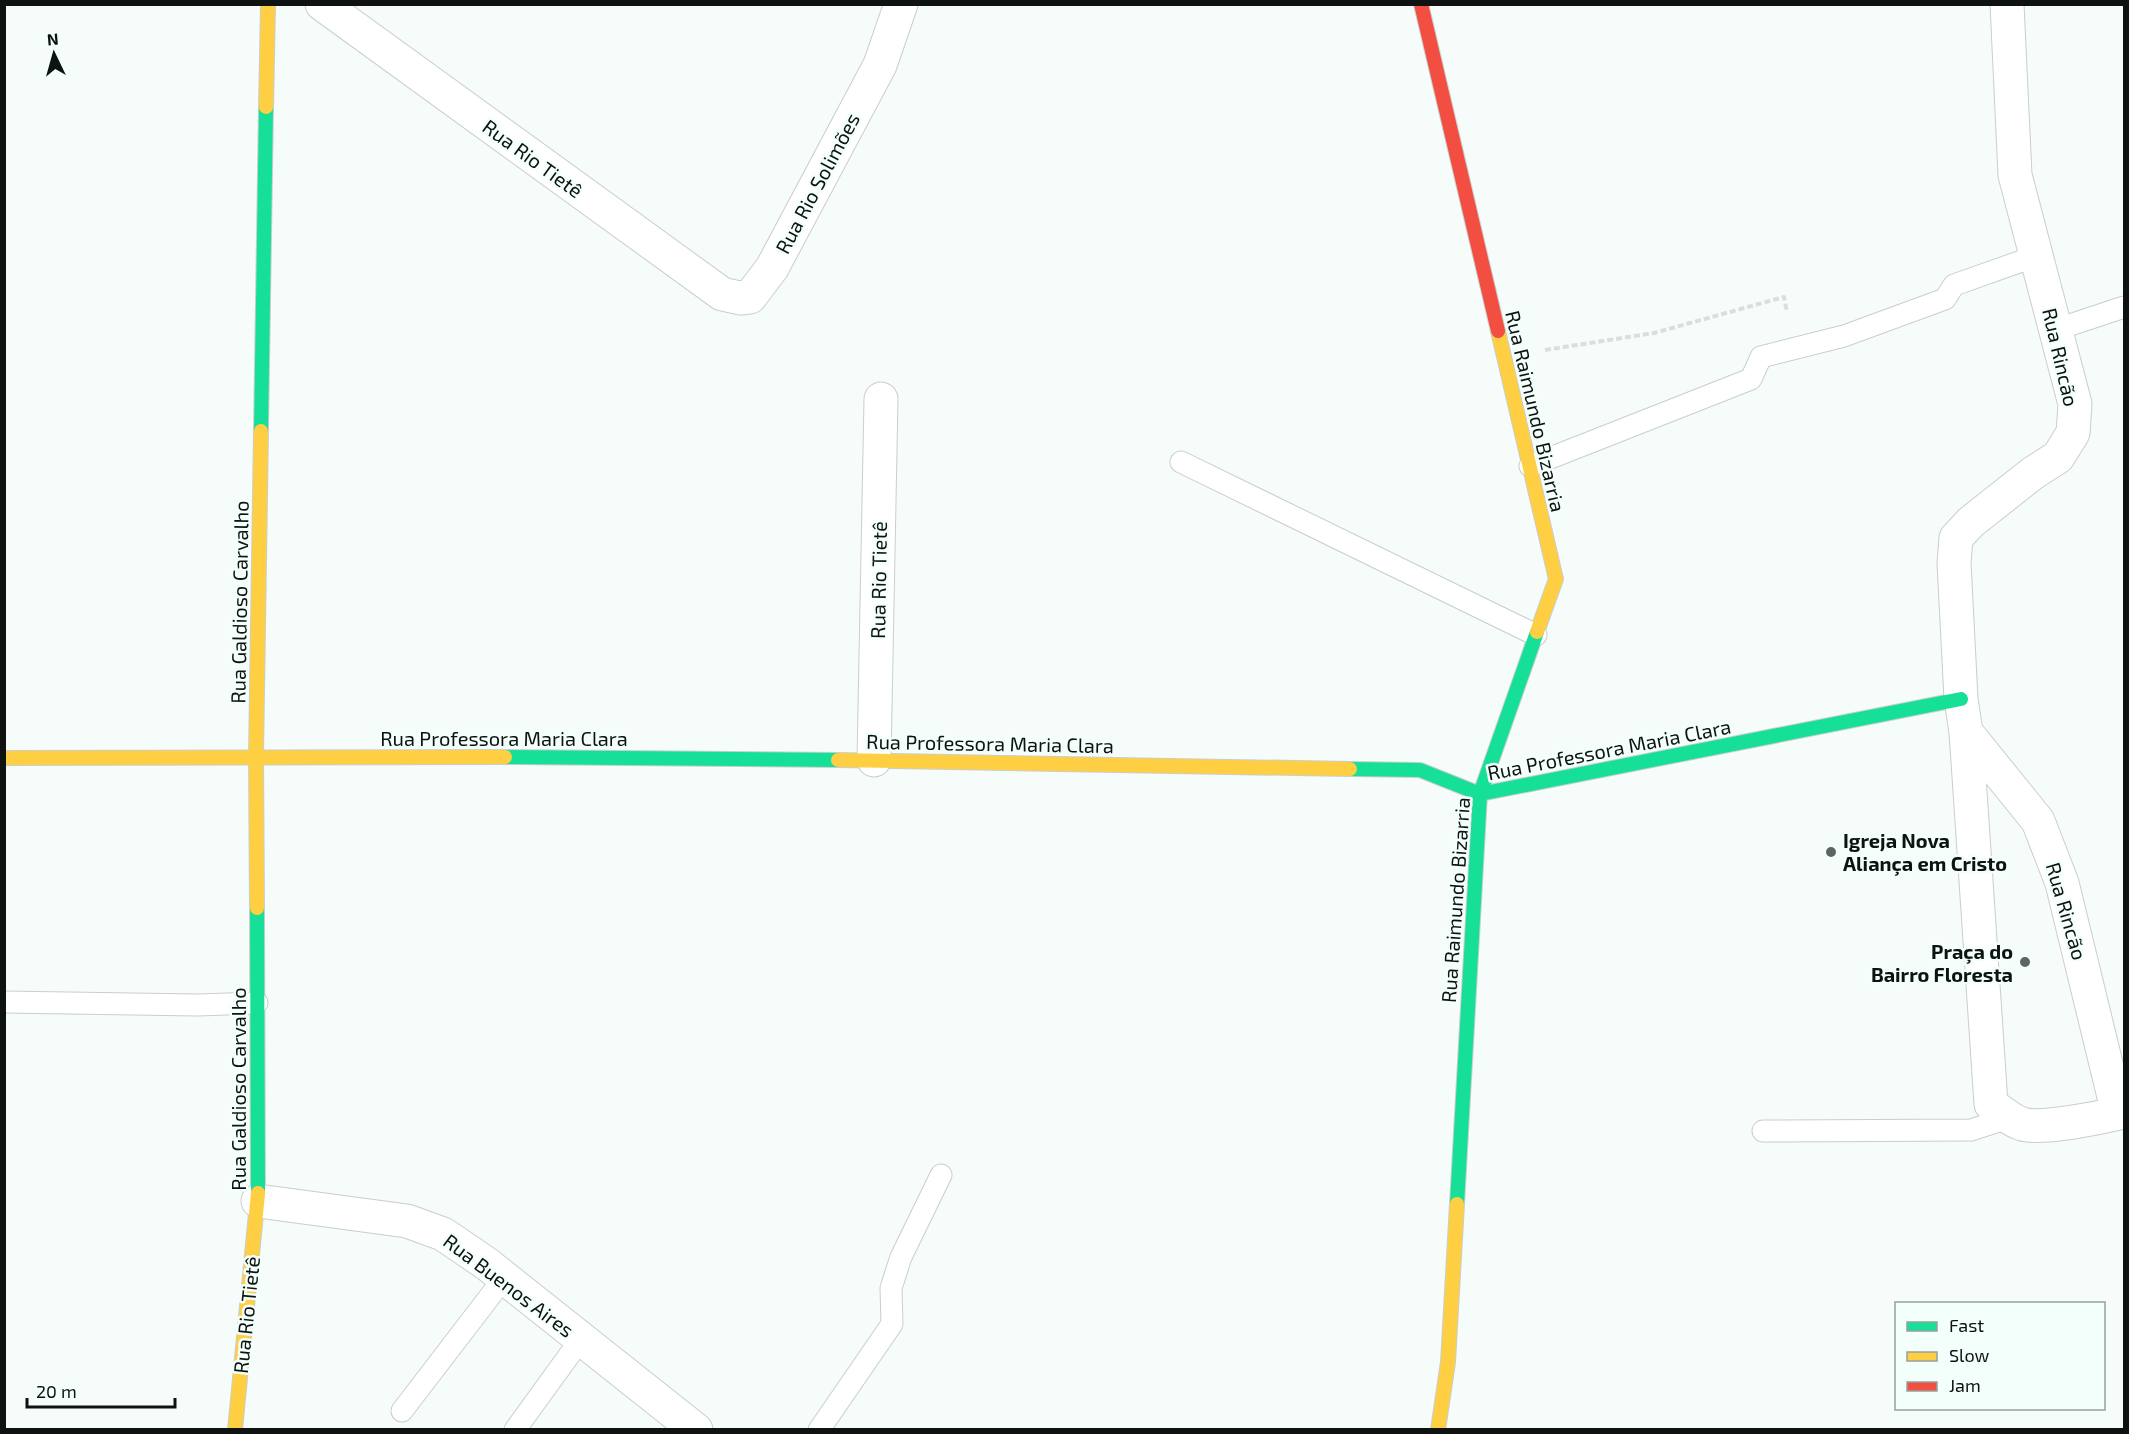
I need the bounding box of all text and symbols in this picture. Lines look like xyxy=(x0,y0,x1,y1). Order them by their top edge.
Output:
north arrow xyxy=(24,24,84,84)
text: N xyxy=(46,29,59,49)
street label: Rua Rio Solimões xyxy=(770,109,864,257)
street label: Rua Rio Tietê xyxy=(478,114,588,202)
street label: Rua Rincão xyxy=(2038,305,2084,409)
street label: Rua Raimundo Bizarria xyxy=(1501,308,1571,514)
street label: Rua Galdioso Carvalho xyxy=(225,500,253,704)
street label: Rua Rio Tietê xyxy=(865,521,891,639)
street label: Rua Professora Maria Clara xyxy=(1485,714,1733,784)
street label: Rua Professora Maria Clara xyxy=(380,726,628,750)
street label: Rua Professora Maria Clara xyxy=(866,729,1114,757)
street label: Rua Raimundo Bizarria xyxy=(1436,796,1474,1004)
place label: Igreja Nova Aliança em Cristo xyxy=(1843,828,2007,876)
marker: Igreja Nova Aliança em Cristo xyxy=(1824,845,1838,859)
street label: Rua Rincão xyxy=(2042,860,2092,962)
place label: Praça do Bairro Floresta xyxy=(1871,939,2013,986)
marker: Praça do Bairro Floresta xyxy=(2018,955,2032,969)
street label: Rua Galdioso Carvalho xyxy=(226,987,250,1191)
street label: Rua Buenos Aires xyxy=(439,1228,579,1342)
street label: Rua Rio Tietê xyxy=(228,1255,264,1375)
legend xyxy=(1895,1302,2105,1410)
text: Fast xyxy=(1949,1314,1984,1336)
text: Slow xyxy=(1949,1344,1990,1366)
scale bar xyxy=(27,1371,176,1409)
text: Jam xyxy=(1949,1374,1981,1396)
text: 20 m xyxy=(36,1380,77,1402)

